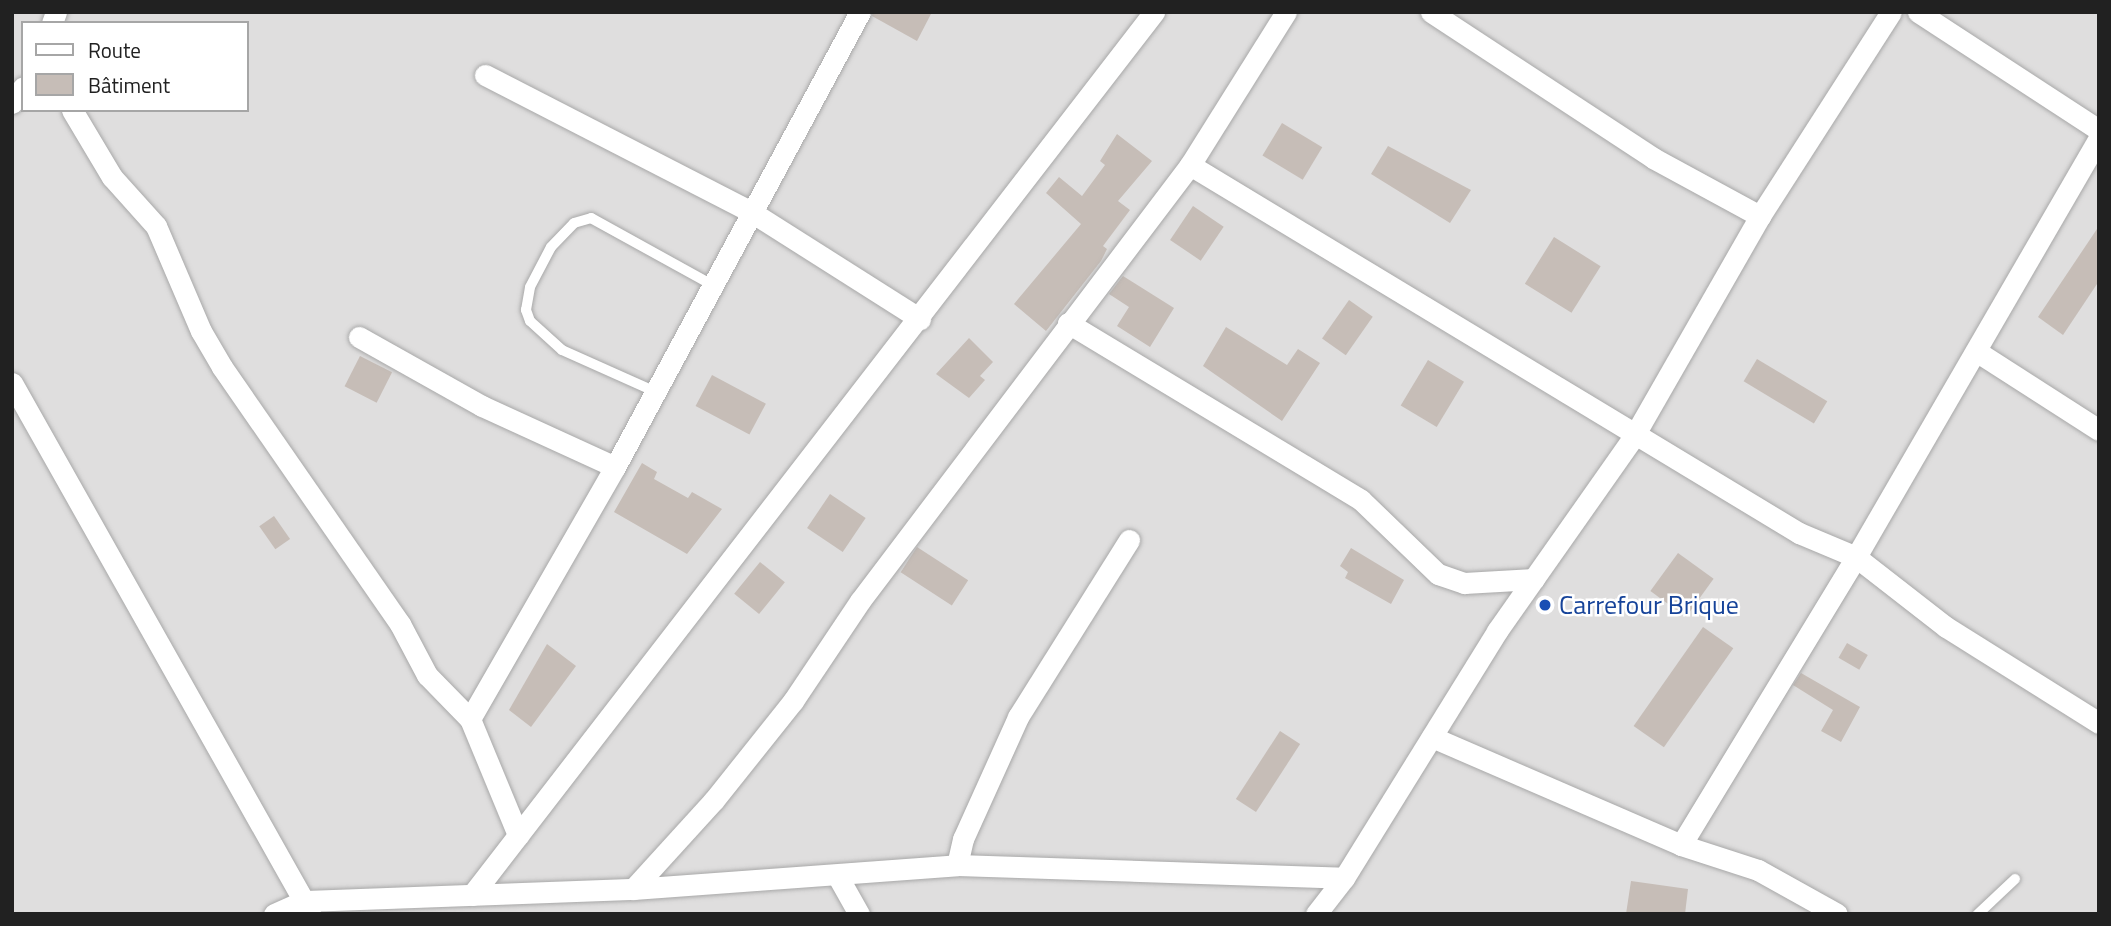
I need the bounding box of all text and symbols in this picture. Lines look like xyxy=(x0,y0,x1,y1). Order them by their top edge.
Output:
legend xyxy=(21,21,248,112)
text: Route xyxy=(88,34,141,66)
text: Bâtiment xyxy=(88,69,170,101)
place label: Carrefour Brique xyxy=(1559,589,1739,621)
marker: Carrefour Brique xyxy=(1537,597,1553,613)

